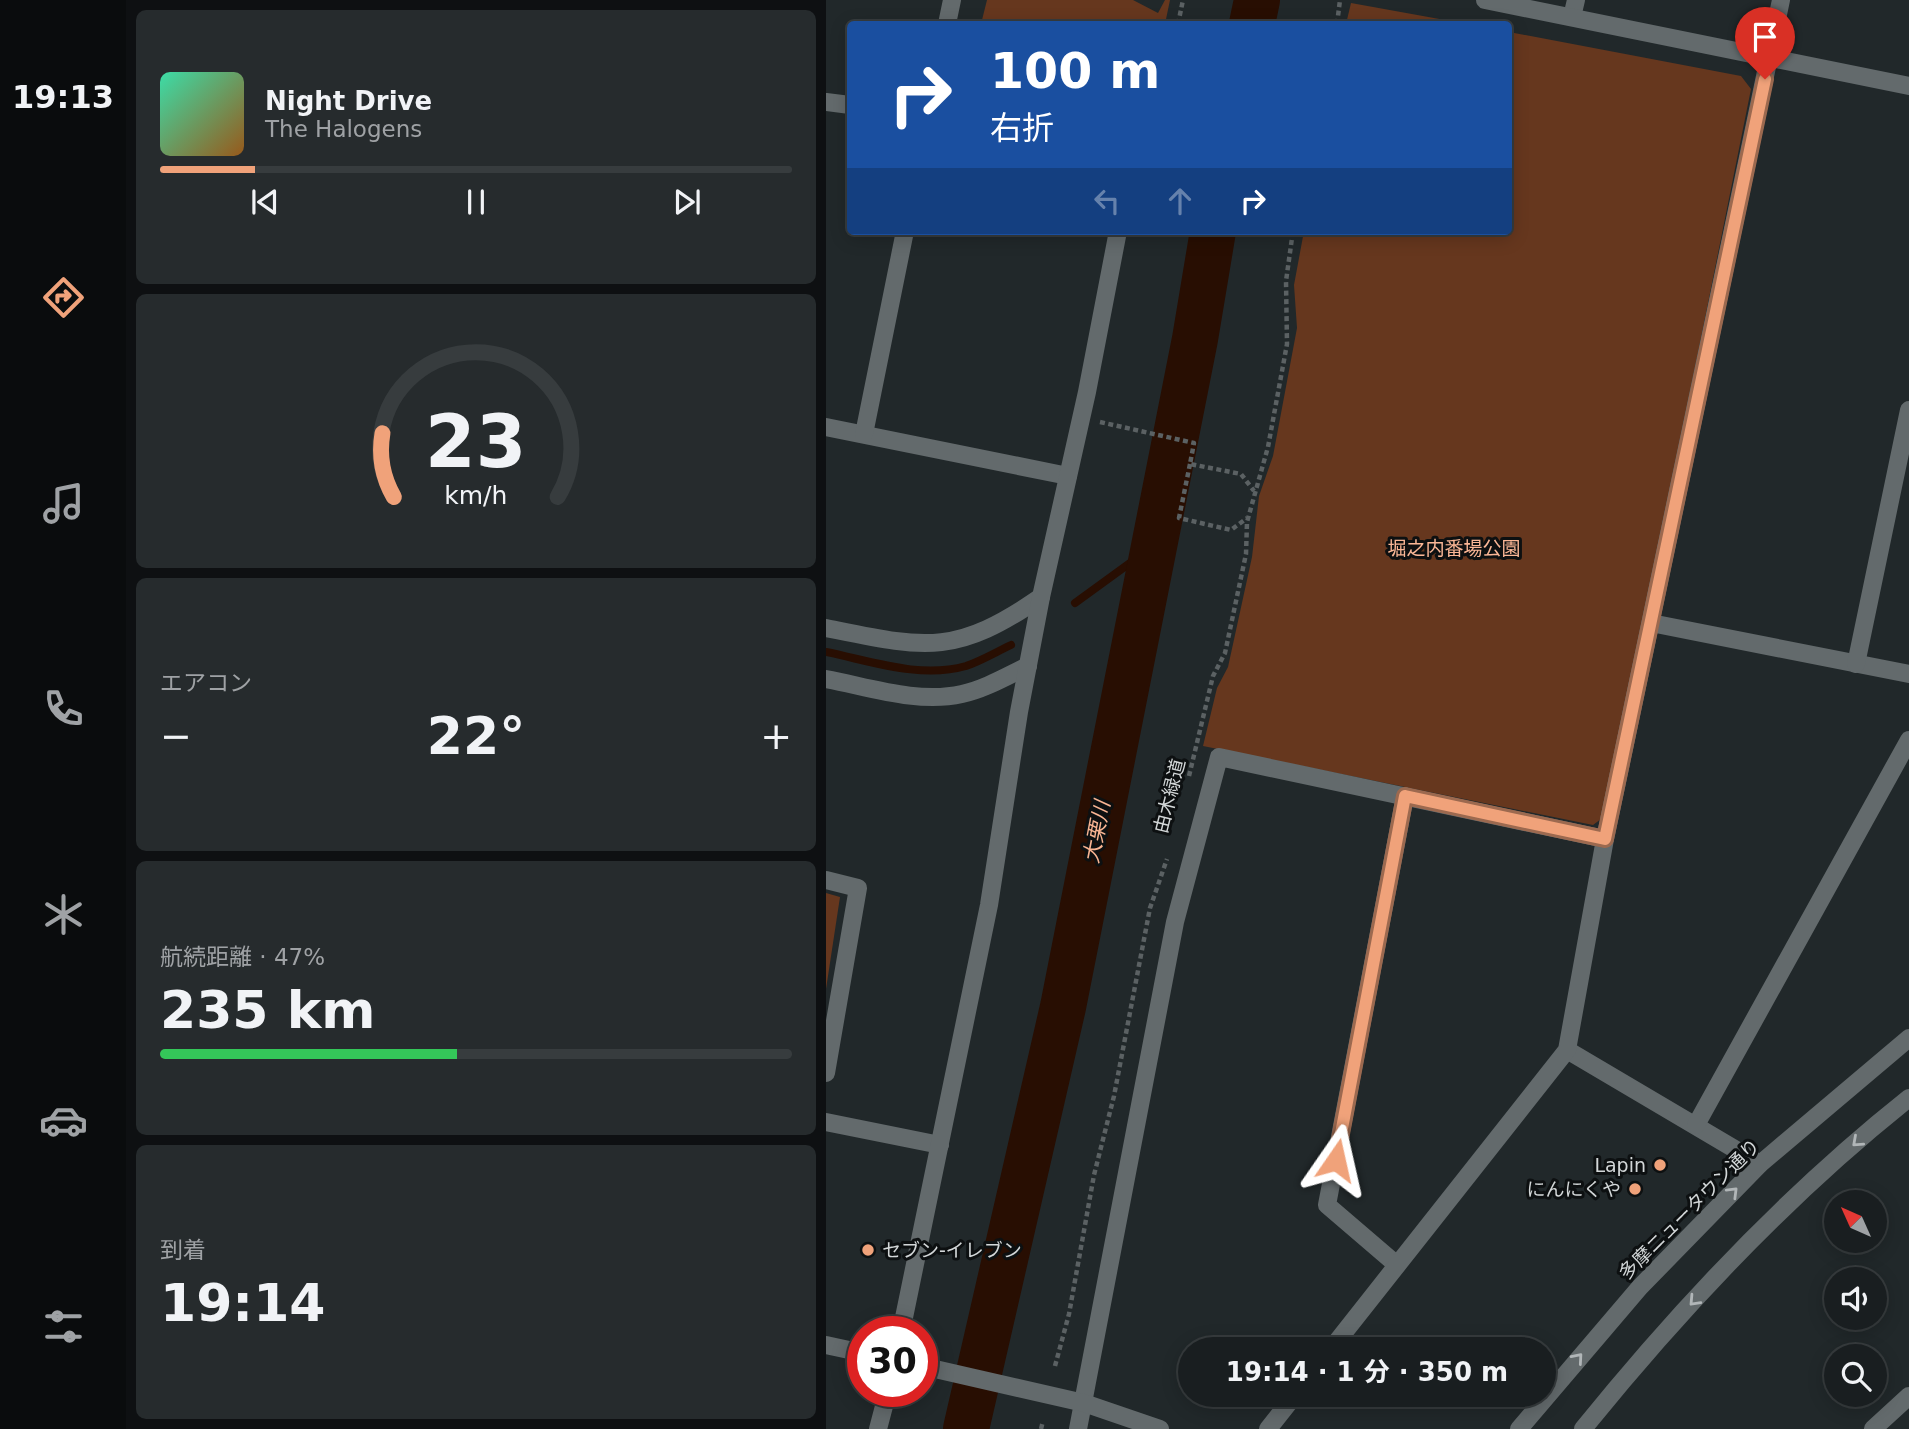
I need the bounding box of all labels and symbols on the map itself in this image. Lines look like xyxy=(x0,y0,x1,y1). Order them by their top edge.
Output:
pin xyxy=(1735,7,1795,79)
park label: 堀之内番場公園 xyxy=(1387,537,1521,559)
street label: 由木緑道 xyxy=(1149,756,1189,836)
water label: 大栗川 xyxy=(1079,797,1115,865)
position arrow xyxy=(1299,1123,1373,1197)
street label: 多摩ニュータウン通り xyxy=(1614,1134,1764,1284)
one-way arrow xyxy=(1852,1134,1865,1146)
place label: Lapin xyxy=(1594,1154,1646,1176)
marker: Lapin xyxy=(1652,1157,1668,1173)
place label: にんにくや xyxy=(1526,1178,1621,1200)
marker: にんにくや xyxy=(1627,1181,1643,1197)
one-way arrow xyxy=(1725,1187,1738,1200)
north arrow xyxy=(1824,1190,1886,1253)
place label: セブン-イレブン xyxy=(882,1239,1022,1261)
marker: セブン-イレブン xyxy=(860,1242,876,1258)
one-way arrow xyxy=(1690,1293,1703,1306)
speed limit sign: 30 xyxy=(847,1316,938,1407)
one-way arrow xyxy=(1570,1353,1582,1366)

